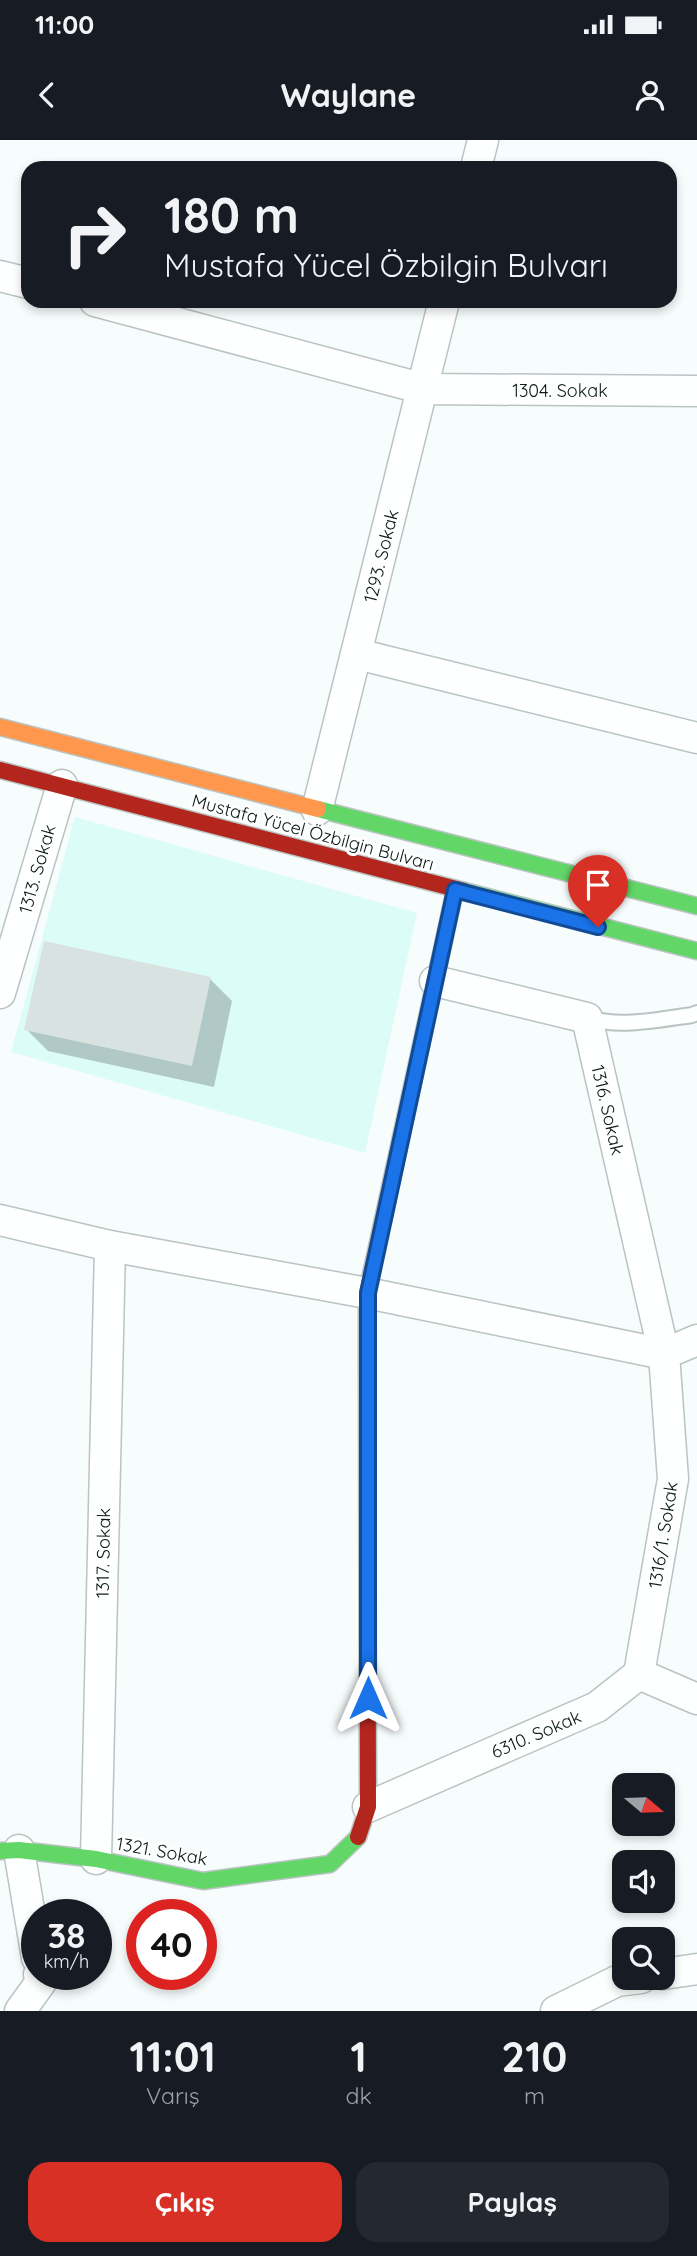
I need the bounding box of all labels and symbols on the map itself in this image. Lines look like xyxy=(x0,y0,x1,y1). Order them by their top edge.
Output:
street label: 1304. Sokak xyxy=(512,379,608,402)
street label: 1293. Sokak xyxy=(358,507,404,605)
street label: Mustafa Yücel Özbilgin Bulvarı xyxy=(189,789,437,875)
street label: 1313. Sokak xyxy=(13,822,61,916)
pin xyxy=(568,855,628,927)
street label: 1316. Sokak xyxy=(586,1063,630,1157)
street label: 1316/1. Sokak xyxy=(643,1480,683,1590)
street label: 1317. Sokak xyxy=(91,1508,115,1598)
position arrow xyxy=(331,1661,405,1735)
street label: 6310. Sokak xyxy=(487,1705,585,1763)
north arrow xyxy=(612,1773,676,1836)
street label: 1321. Sokak xyxy=(115,1832,209,1870)
speed limit sign: 40 xyxy=(126,1899,217,1990)

